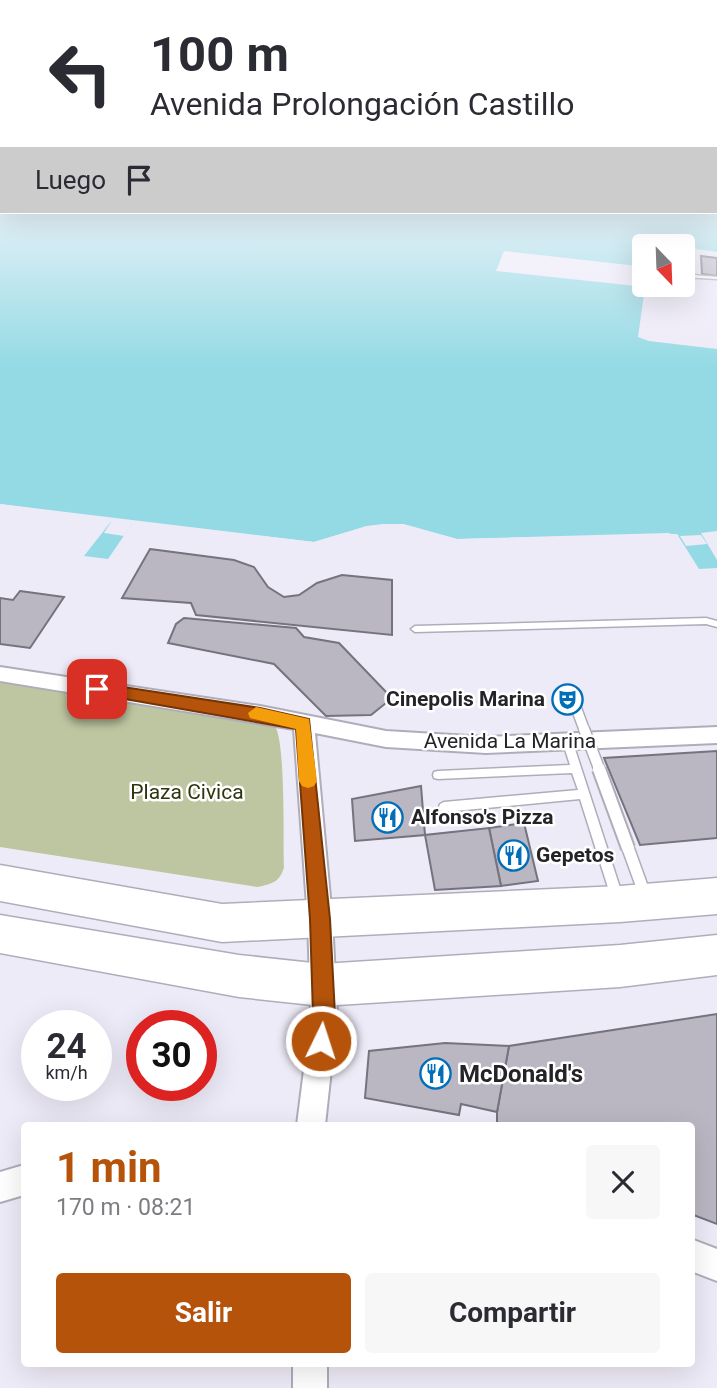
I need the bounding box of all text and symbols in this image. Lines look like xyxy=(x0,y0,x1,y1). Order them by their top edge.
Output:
text: 100 m xyxy=(150,26,289,83)
icon: left xyxy=(35,28,126,119)
text: Avenida Prolongación Castillo xyxy=(150,85,574,123)
icon: arrive xyxy=(120,161,158,199)
text: Luego xyxy=(35,165,106,195)
north arrow xyxy=(632,234,695,298)
map controls xyxy=(632,234,695,297)
pin xyxy=(67,659,127,719)
icon: arrive xyxy=(78,670,116,708)
theatre icon: Cinepolis Marina xyxy=(551,682,585,716)
place label: Cinepolis Marina xyxy=(386,687,545,711)
street label: Avenida La Marina xyxy=(424,729,596,753)
park label: Plaza Civica xyxy=(130,780,244,804)
restaurant icon: Alfonso's Pizza xyxy=(371,800,405,834)
place label: Alfonso's Pizza xyxy=(411,805,554,829)
restaurant icon: Gepetos xyxy=(496,838,530,872)
place label: Gepetos xyxy=(536,843,614,867)
position arrow xyxy=(284,1004,358,1078)
speed limit sign: 30 xyxy=(126,1010,217,1101)
text: 24 xyxy=(46,1026,87,1067)
restaurant icon: McDonald's xyxy=(419,1057,453,1091)
place label: McDonald's xyxy=(459,1060,583,1088)
text: km/h xyxy=(45,1062,88,1083)
text: 1 min xyxy=(56,1143,162,1192)
button: close xyxy=(586,1145,660,1219)
text: 170 m · 08:21 xyxy=(56,1194,195,1221)
button: Salir xyxy=(56,1273,351,1353)
button: Compartir xyxy=(365,1273,660,1353)

